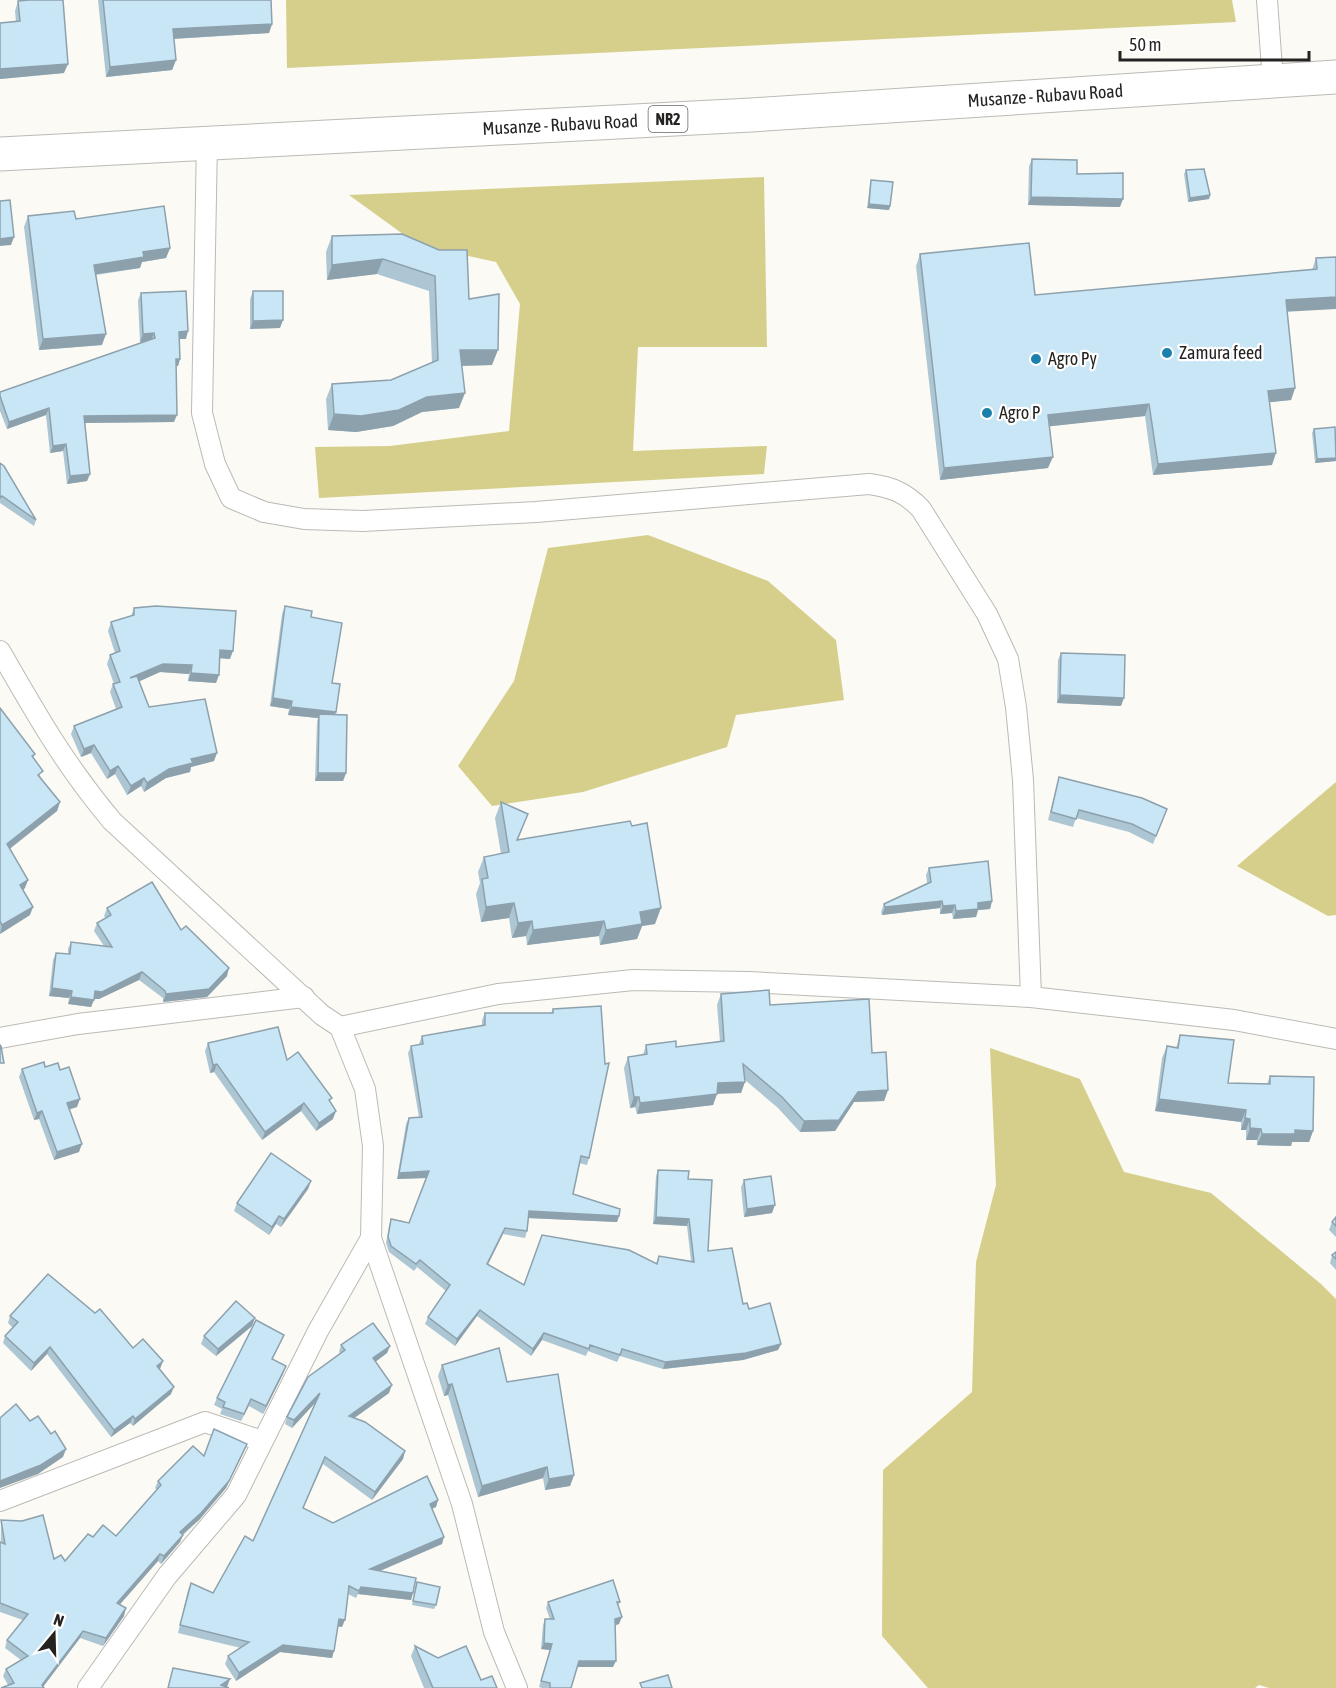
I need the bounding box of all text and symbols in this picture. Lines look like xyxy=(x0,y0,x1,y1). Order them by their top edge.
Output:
scale bar xyxy=(1120,24,1309,62)
text: 50 m xyxy=(1129,34,1161,55)
street label: Musanze - Rubavu Road xyxy=(967,80,1124,111)
road number: NR2 xyxy=(648,106,688,132)
street label: Musanze - Rubavu Road xyxy=(482,110,639,139)
place label: Zamura feed xyxy=(1179,342,1263,363)
marker: Zamura feed xyxy=(1160,346,1174,360)
place label: Agro Py xyxy=(1048,348,1097,369)
marker: Agro Py xyxy=(1029,352,1043,366)
place label: Agro P xyxy=(999,402,1041,423)
marker: Agro P xyxy=(980,406,994,420)
north arrow xyxy=(24,1604,84,1664)
text: N xyxy=(51,1610,66,1630)

